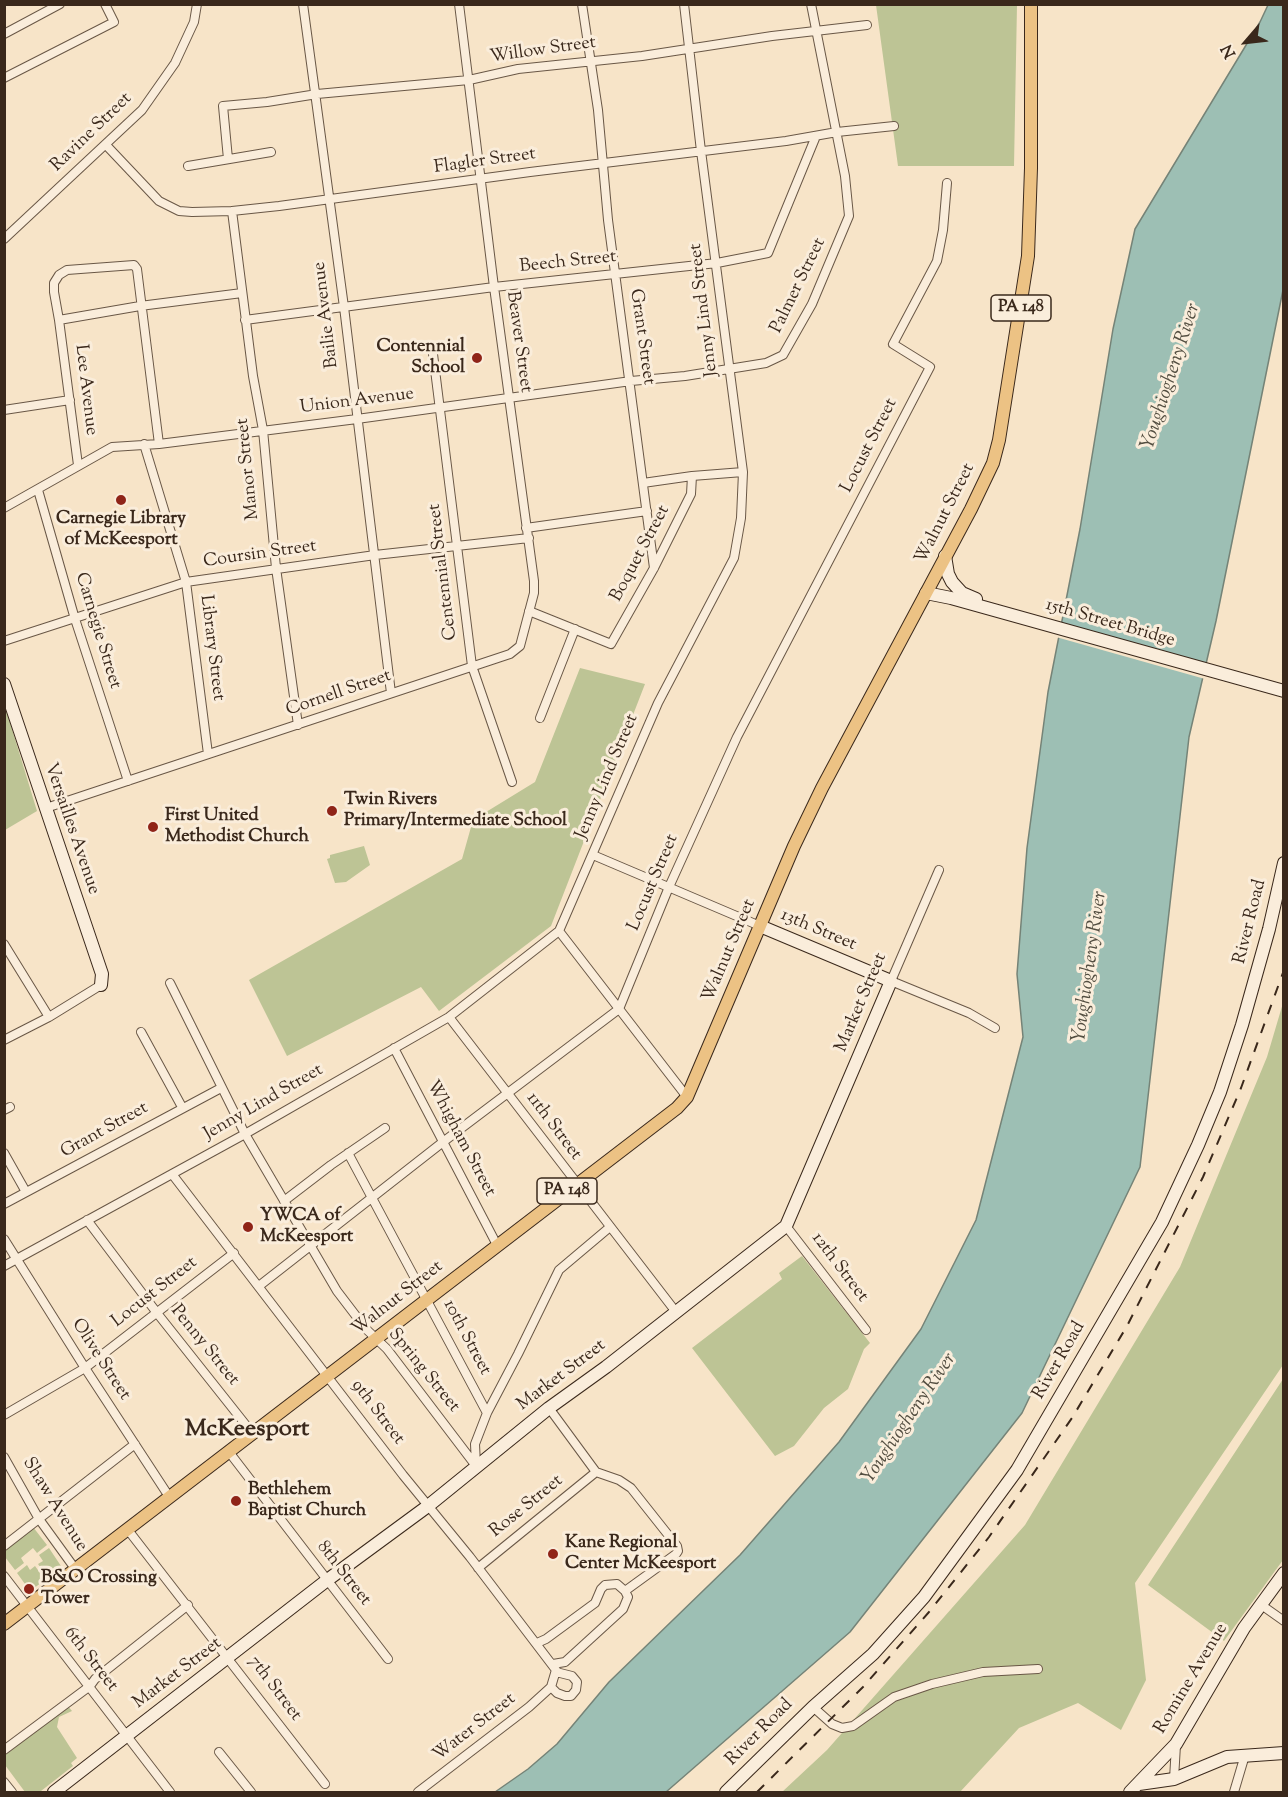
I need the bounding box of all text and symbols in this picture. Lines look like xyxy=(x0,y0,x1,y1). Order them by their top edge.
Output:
north arrow xyxy=(1216,12,1276,72)
street label: Willow Street xyxy=(489,33,597,69)
text: N xyxy=(1217,40,1243,62)
street label: Ravine Street xyxy=(47,89,137,177)
street label: Flagler Street xyxy=(433,144,537,180)
street label: Palmer Street xyxy=(767,235,831,337)
street label: Jenny Lind Street xyxy=(686,242,724,378)
street label: Beech Street xyxy=(519,247,617,279)
street label: Bailie Avenue xyxy=(310,261,344,369)
street label: Grant Street xyxy=(624,288,658,386)
street label: Beaver Street xyxy=(500,290,536,394)
road number: PA 148 xyxy=(991,295,1051,321)
water label: Youghiogheny River xyxy=(1137,301,1207,453)
place label: Contennial School xyxy=(376,337,465,380)
street label: Lee Avenue xyxy=(69,343,101,437)
marker: Contennial School xyxy=(470,351,484,365)
street label: Union Avenue xyxy=(299,384,415,420)
street label: Locust Street xyxy=(837,395,903,497)
street label: Manor Street xyxy=(233,417,265,521)
street label: Walnut Street xyxy=(912,460,980,568)
marker: Carnegie Library of McKeesport xyxy=(114,493,128,507)
street label: Centennial Street xyxy=(425,502,463,642)
street label: Boquet Street xyxy=(607,502,675,606)
place label: Carnegie Library of McKeesport xyxy=(56,509,186,552)
street label: Coursin Street xyxy=(202,536,318,574)
street label: Carnegie Street xyxy=(69,570,125,692)
street label: Library Street xyxy=(194,594,228,702)
street label: 15th Street Bridge xyxy=(1043,595,1177,653)
street label: Cornell Street xyxy=(284,666,394,722)
street label: Jenny Lind Street xyxy=(572,711,644,843)
street label: Versailles Avenue xyxy=(38,760,104,898)
place label: Twin Rivers Primary/Intermediate School xyxy=(344,790,567,832)
marker: Twin Rivers Primary/Intermediate School xyxy=(325,804,339,818)
place label: First United Methodist Church xyxy=(165,806,309,848)
marker: First United Methodist Church xyxy=(146,820,160,834)
street label: Locust Street xyxy=(624,831,684,935)
street label: River Road xyxy=(1230,878,1272,966)
water label: Youghiogheny River xyxy=(1069,890,1113,1044)
street label: Walnut Street xyxy=(699,896,761,1006)
street label: 13th Street xyxy=(777,905,859,957)
street label: Market Street xyxy=(831,950,893,1056)
street label: Jenny Lind Street xyxy=(201,1060,327,1146)
street label: Whigham Street xyxy=(420,1077,500,1201)
street label: 11th Street xyxy=(521,1089,585,1165)
street label: Grant Street xyxy=(57,1098,153,1164)
road number: PA 148 xyxy=(537,1178,597,1204)
place label: YWCA of McKeesport xyxy=(260,1206,353,1248)
marker: YWCA of McKeesport xyxy=(241,1220,255,1234)
street label: 12th Street xyxy=(806,1229,872,1307)
street label: Locust Street xyxy=(108,1253,202,1333)
street label: Walnut Street xyxy=(348,1257,448,1341)
street label: 10th Street xyxy=(437,1297,495,1379)
street label: Penny Street xyxy=(165,1301,243,1391)
street label: Olive Street xyxy=(66,1315,134,1405)
street label: River Road xyxy=(1029,1318,1091,1404)
street label: Spring Street xyxy=(382,1325,464,1417)
street label: Market Street xyxy=(513,1336,611,1416)
water label: Youghiogheny River xyxy=(857,1349,963,1489)
street label: 9th Street xyxy=(346,1376,408,1450)
district label: McKeesport xyxy=(185,1417,309,1445)
street label: Shaw Avenue xyxy=(17,1454,91,1556)
street label: Rose Street xyxy=(486,1471,568,1543)
place label: Bethlehem Baptist Church xyxy=(248,1480,366,1522)
marker: Bethlehem Baptist Church xyxy=(229,1494,243,1508)
place label: Kane Regional Center McKeesport xyxy=(565,1533,716,1576)
street label: 8th Street xyxy=(311,1537,375,1611)
marker: Kane Regional Center McKeesport xyxy=(546,1547,560,1561)
place label: B&O Crossing Tower xyxy=(41,1568,157,1610)
marker: B&O Crossing Tower xyxy=(22,1582,36,1596)
street label: Romine Avenue xyxy=(1151,1620,1233,1738)
street label: 6th Street xyxy=(58,1623,122,1697)
street label: Market Street xyxy=(129,1634,227,1714)
street label: 7th Street xyxy=(242,1652,306,1726)
street label: Water Street xyxy=(429,1689,521,1767)
street label: River Road xyxy=(722,1695,798,1771)

